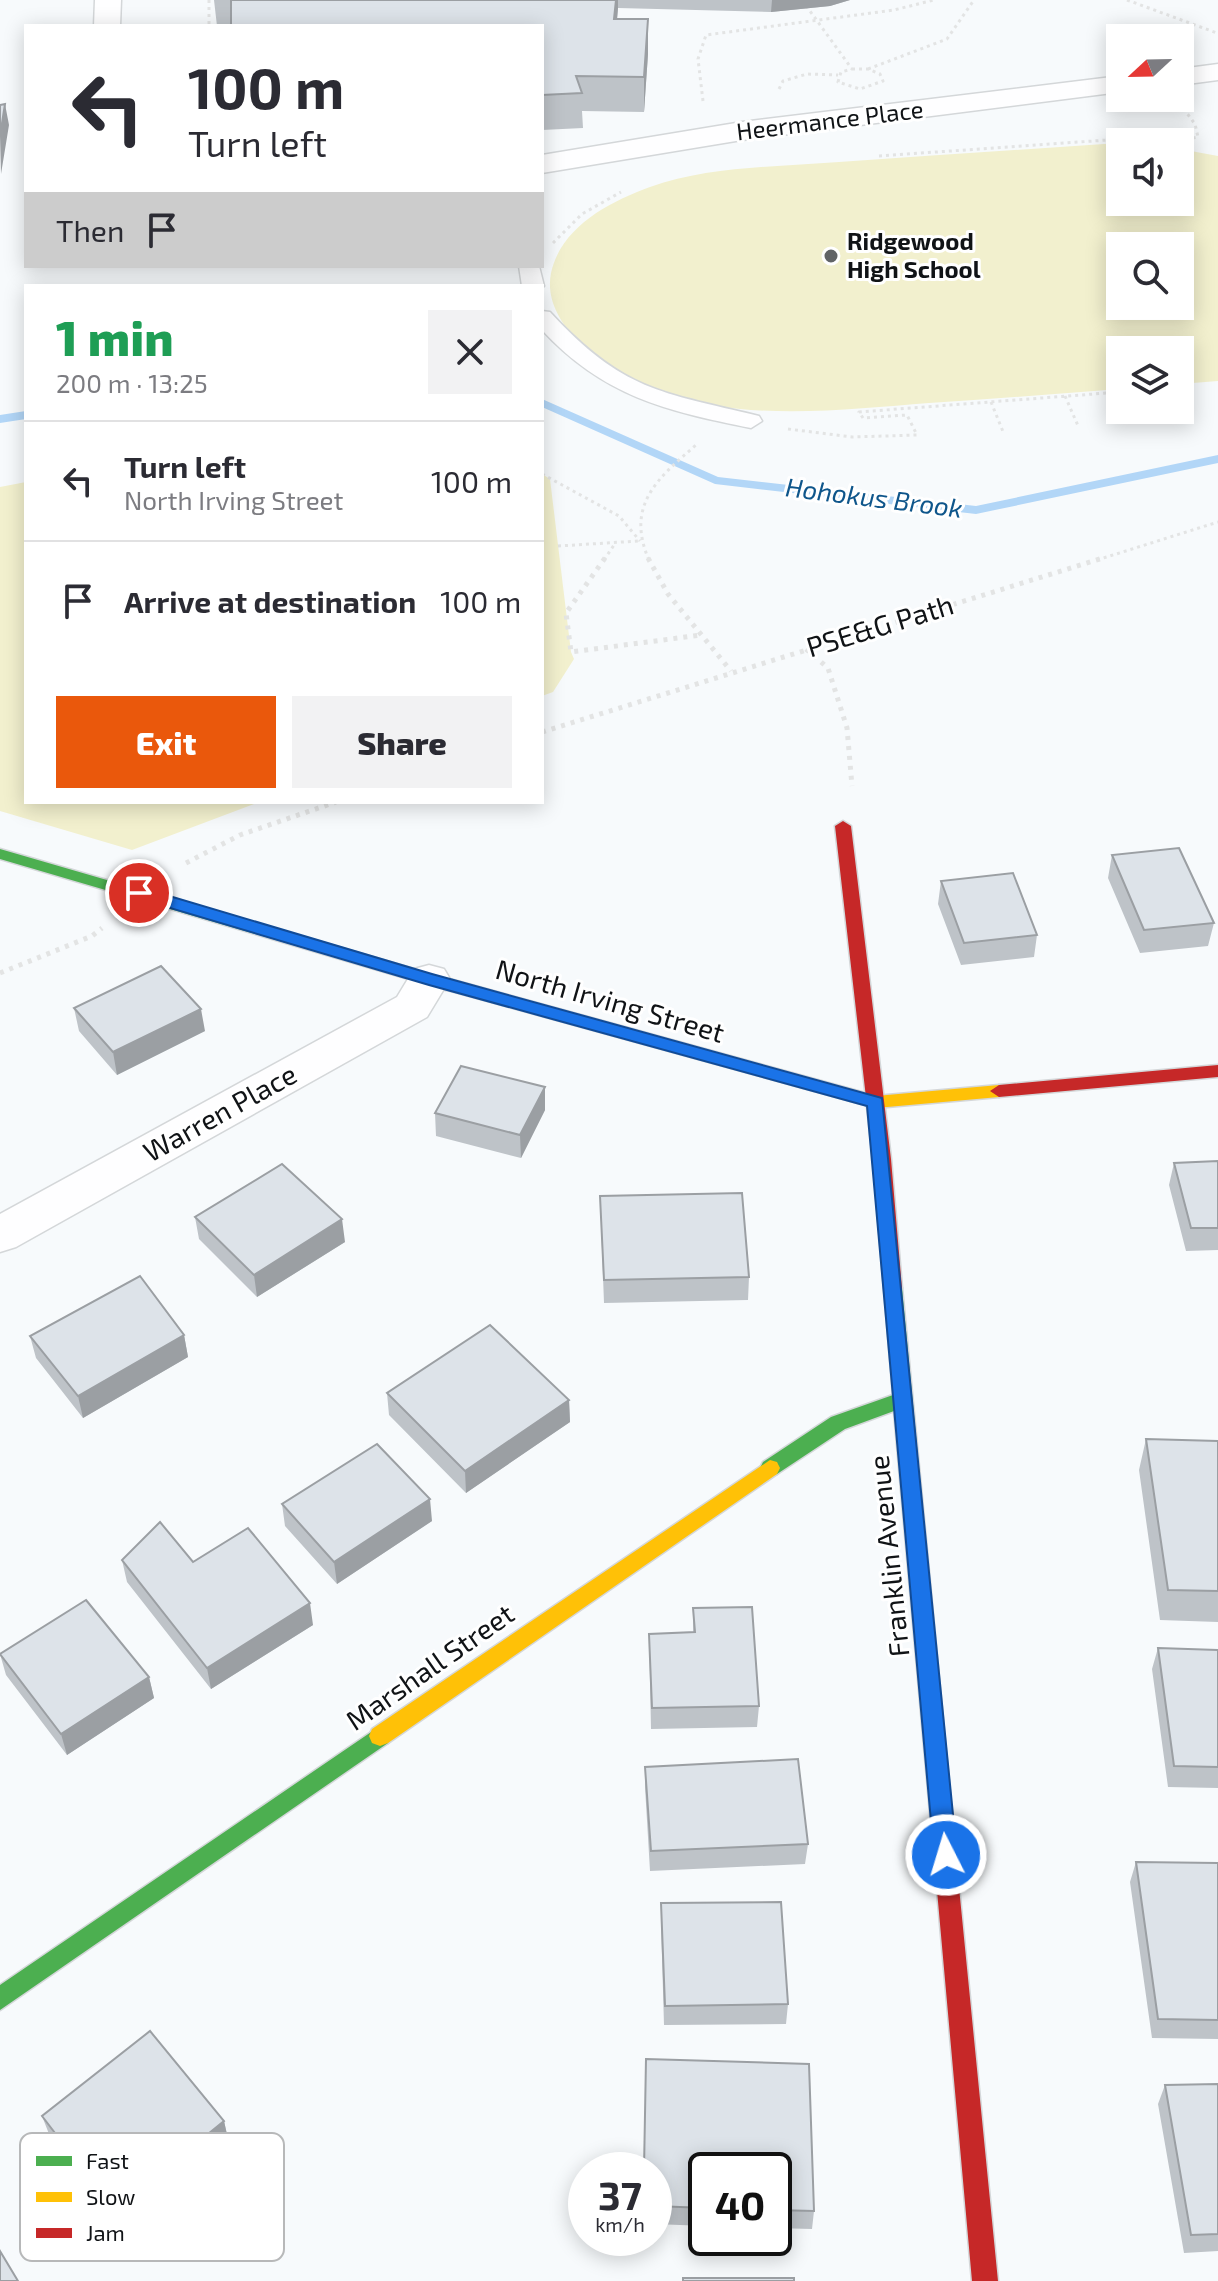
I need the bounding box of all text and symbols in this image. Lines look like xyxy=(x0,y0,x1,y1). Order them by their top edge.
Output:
north arrow xyxy=(1106,24,1194,112)
map controls xyxy=(1106,24,1194,424)
text: 100 m xyxy=(188,53,344,120)
icon: left xyxy=(56,56,160,160)
street label: Heermance Place xyxy=(735,94,925,145)
text: Turn left xyxy=(188,121,327,164)
button: sound xyxy=(1106,128,1194,216)
icon: arrive xyxy=(140,208,184,252)
text: Then xyxy=(56,212,124,248)
place label: Ridgewood High School xyxy=(847,226,981,283)
button: search xyxy=(1106,232,1194,320)
marker: Ridgewood High School xyxy=(822,247,840,265)
text: 1 min xyxy=(56,308,174,366)
button: close xyxy=(428,310,512,394)
button: layers xyxy=(1106,336,1194,424)
text: 200 m · 13:25 xyxy=(56,367,208,398)
text: Turn left xyxy=(124,448,246,484)
icon: left xyxy=(56,459,100,503)
text: 100 m xyxy=(431,463,512,499)
water label: Hohokus Brook xyxy=(784,470,964,523)
text: North Irving Street xyxy=(124,484,343,515)
icon: arrive xyxy=(56,579,100,623)
text: Arrive at destination xyxy=(124,583,416,619)
text: 100 m xyxy=(440,583,521,619)
street label: PSE&G Path xyxy=(802,587,957,664)
button: Exit xyxy=(56,696,276,788)
button: Share xyxy=(292,696,512,788)
pin xyxy=(105,859,173,927)
icon: arrive xyxy=(117,871,161,915)
street label: North Irving Street xyxy=(492,951,729,1049)
street label: Warren Place xyxy=(137,1056,302,1168)
street label: Franklin Avenue xyxy=(861,1454,916,1659)
street label: Marshall Street xyxy=(339,1596,520,1737)
position arrow xyxy=(904,1813,988,1897)
legend xyxy=(20,2133,284,2261)
text: Fast xyxy=(86,2147,129,2173)
speed limit sign: 40 xyxy=(688,2152,792,2256)
text: 37 xyxy=(598,2170,642,2218)
text: Slow xyxy=(86,2183,135,2209)
text: km/h xyxy=(595,2212,645,2236)
text: Jam xyxy=(86,2219,125,2245)

